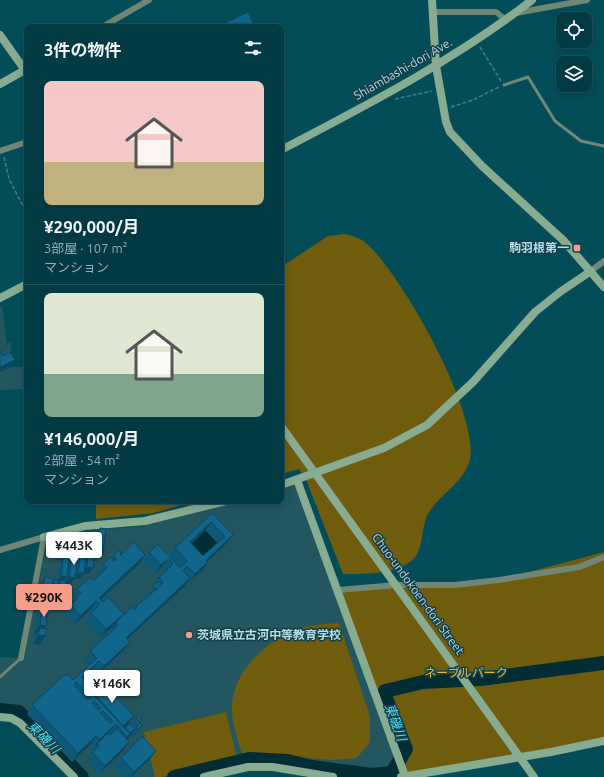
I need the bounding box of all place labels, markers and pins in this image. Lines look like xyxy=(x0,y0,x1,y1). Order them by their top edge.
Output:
place label: 駒羽根第一 xyxy=(509,241,569,254)
marker: 駒羽根第一 xyxy=(572,243,582,253)
pin: ¥443K xyxy=(46,532,102,566)
pin: ¥290K xyxy=(16,584,72,618)
place label: 茨城県立古河中等教育学校 xyxy=(197,628,341,641)
marker: 茨城県立古河中等教育学校 xyxy=(184,630,194,640)
pin: ¥146K xyxy=(84,670,140,704)

